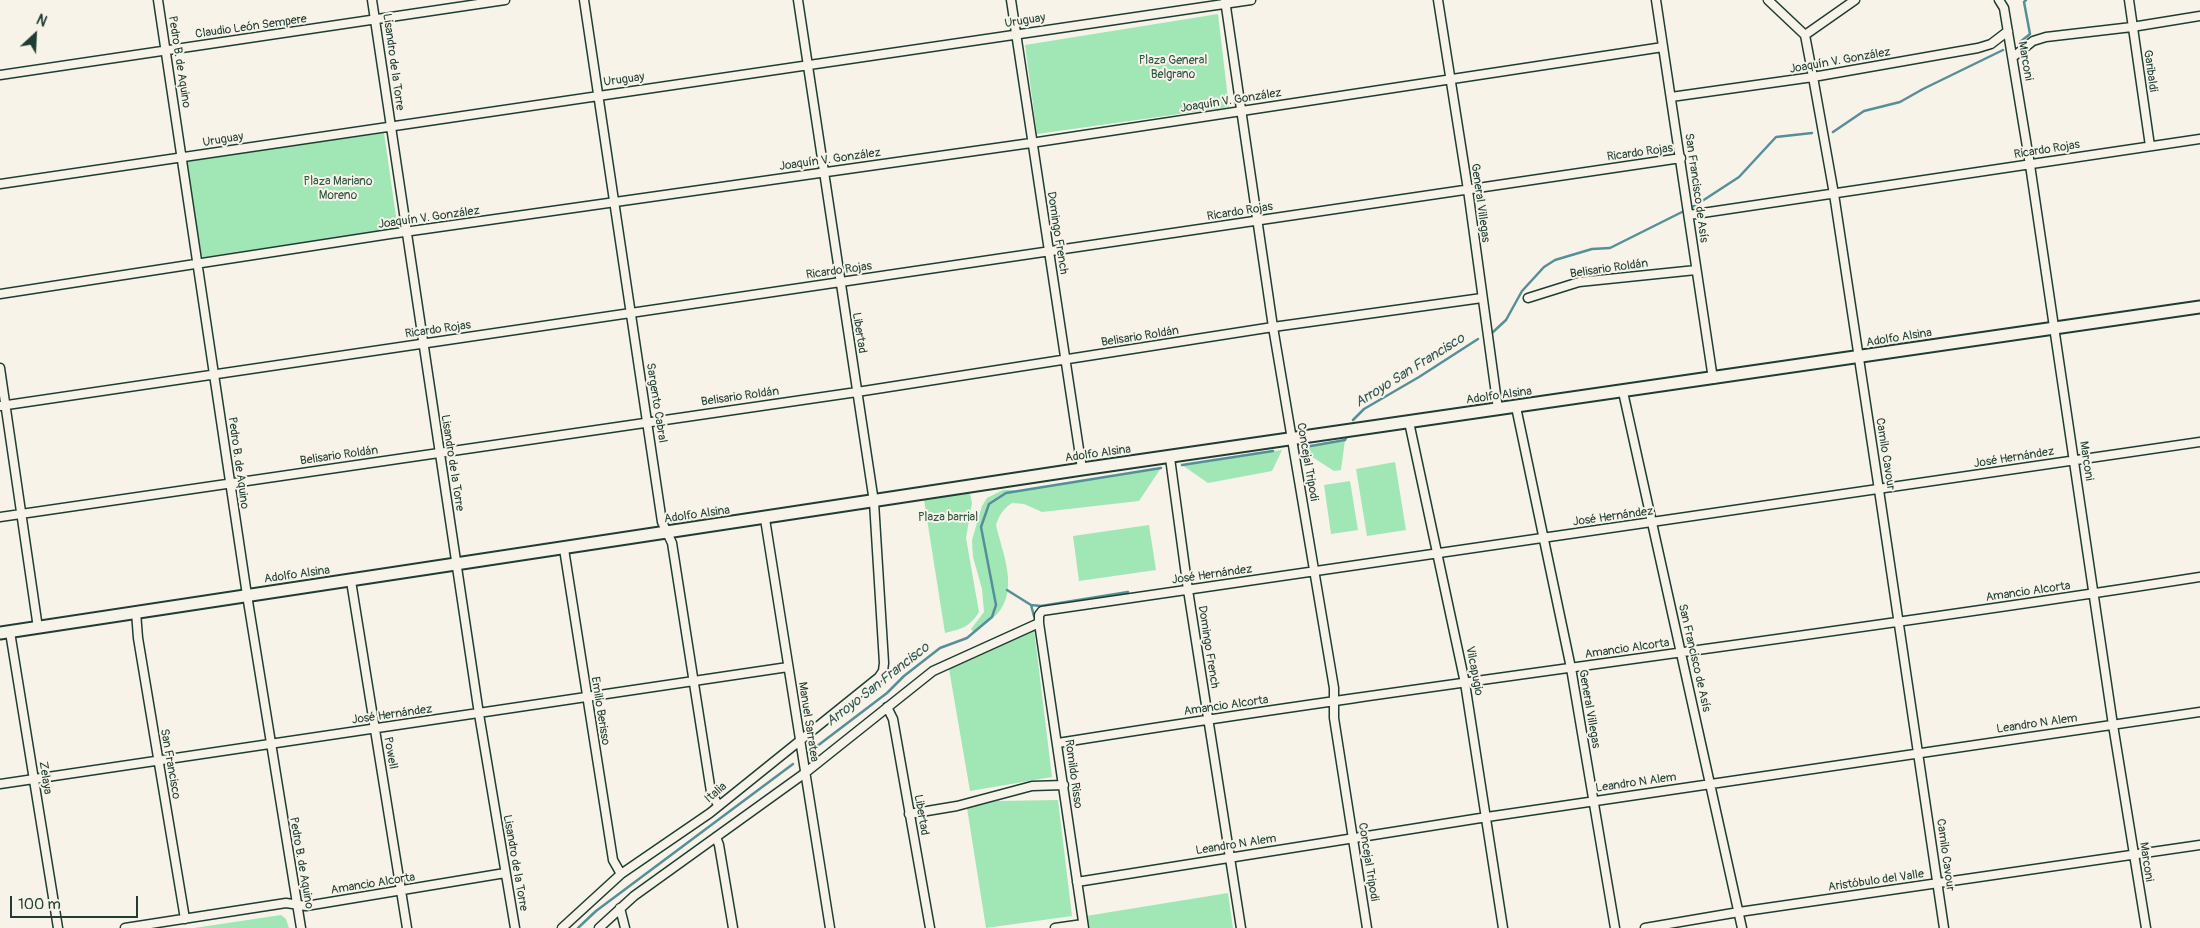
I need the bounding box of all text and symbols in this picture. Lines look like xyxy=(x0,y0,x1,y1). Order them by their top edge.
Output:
north arrow xyxy=(10,10,60,60)
text: N xyxy=(34,11,49,31)
street label: Uruguay xyxy=(1004,11,1046,31)
street label: Claudio León Sempere xyxy=(194,12,308,42)
street label: Lisandro de la Torre xyxy=(379,13,407,111)
street label: Pedro B. de Aquino xyxy=(165,15,193,109)
street label: Marconi xyxy=(2014,40,2036,82)
street label: Joaquín V. González xyxy=(1788,45,1892,77)
street label: Garibaldi xyxy=(2140,49,2160,93)
park label: Plaza General Belgrano xyxy=(1139,54,1207,82)
street label: Uruguay xyxy=(603,70,645,90)
street label: Joaquín V. González xyxy=(1179,86,1283,116)
street label: Uruguay xyxy=(202,130,244,150)
street label: San Francisco de Asís xyxy=(1681,132,1711,244)
street label: Ricardo Rojas xyxy=(2013,138,2081,162)
street label: Ricardo Rojas xyxy=(1606,141,1674,165)
street label: Joaquín V. González xyxy=(778,146,882,174)
street label: General Villegas xyxy=(1467,163,1493,243)
park label: Plaza Mariano Moreno xyxy=(304,175,372,203)
street label: Domingo French xyxy=(1043,191,1071,275)
street label: Ricardo Rojas xyxy=(1206,200,1274,224)
street label: Joaquín V. González xyxy=(377,204,481,232)
street label: Belisario Roldán xyxy=(1569,256,1649,282)
street label: Ricardo Rojas xyxy=(805,259,873,283)
street label: Libertad xyxy=(849,311,869,355)
street label: Ricardo Rojas xyxy=(404,318,472,342)
street label: Belisario Roldán xyxy=(1100,324,1180,350)
street label: Adolfo Alsina xyxy=(1865,326,1933,350)
water label: Arroyo San Francisco xyxy=(1352,330,1468,412)
street label: Sargento Cabral xyxy=(643,362,669,444)
street label: Belisario Roldán xyxy=(700,384,780,410)
street label: Adolfo Alsina xyxy=(1465,384,1533,408)
street label: Lisandro de la Torre xyxy=(437,414,467,512)
street label: Pedro B. de Aquino xyxy=(224,416,252,510)
street label: Camilo Cavour xyxy=(1872,417,1898,491)
street label: Concejal Tripodi xyxy=(1293,422,1321,502)
street label: Marconi xyxy=(2076,440,2096,482)
street label: Adolfo Alsina xyxy=(1064,442,1132,466)
street label: Belisario Roldán xyxy=(299,443,379,469)
street label: José Hernández xyxy=(1973,445,2055,471)
street label: Adolfo Alsina xyxy=(663,503,731,527)
street label: José Hernández xyxy=(1572,504,1654,530)
park label: Plaza barrial xyxy=(918,511,978,525)
street label: José Hernández xyxy=(1171,562,1253,588)
street label: Adolfo Alsina xyxy=(263,563,331,587)
street label: Amancio Alcorta xyxy=(1985,579,2071,605)
street label: San Francisco de Asís xyxy=(1675,603,1713,713)
street label: Domingo French xyxy=(1194,605,1222,689)
street label: Amancio Alcorta xyxy=(1584,636,1670,662)
water label: Arroyo San Francisco xyxy=(823,640,933,730)
street label: Vilcapugio xyxy=(1462,645,1486,697)
street label: General Villegas xyxy=(1575,669,1603,749)
street label: Emilio Berisso xyxy=(587,676,613,746)
street label: Manuel Sarratea xyxy=(795,681,821,763)
street label: Amancio Alcorta xyxy=(1183,693,1269,719)
street label: José Hernández xyxy=(351,702,433,728)
street label: Leandro N Alem xyxy=(1996,711,2078,737)
street label: San Francisco xyxy=(157,728,183,800)
street label: Powell xyxy=(380,736,400,770)
street label: Romildo Risso xyxy=(1061,739,1085,809)
street label: Zelaya xyxy=(35,760,55,796)
street label: Leandro N Alem xyxy=(1595,770,1677,796)
street label: Italia xyxy=(702,780,730,806)
street label: Libertad xyxy=(910,793,932,837)
street label: Lisandro de la Torre xyxy=(499,814,531,912)
street label: Pedro B. de Aquino xyxy=(286,816,316,910)
street label: Camilo Cavour xyxy=(1933,818,1957,892)
street label: Concejal Tripodi xyxy=(1355,822,1381,902)
street label: Leandro N Alem xyxy=(1195,832,1277,858)
street label: Marconi xyxy=(2136,841,2156,883)
street label: Aristóbulo del Valle xyxy=(1827,867,1925,895)
street label: Amancio Alcorta xyxy=(330,870,416,898)
scale bar xyxy=(12,886,140,918)
text: 100 m xyxy=(18,895,61,914)

